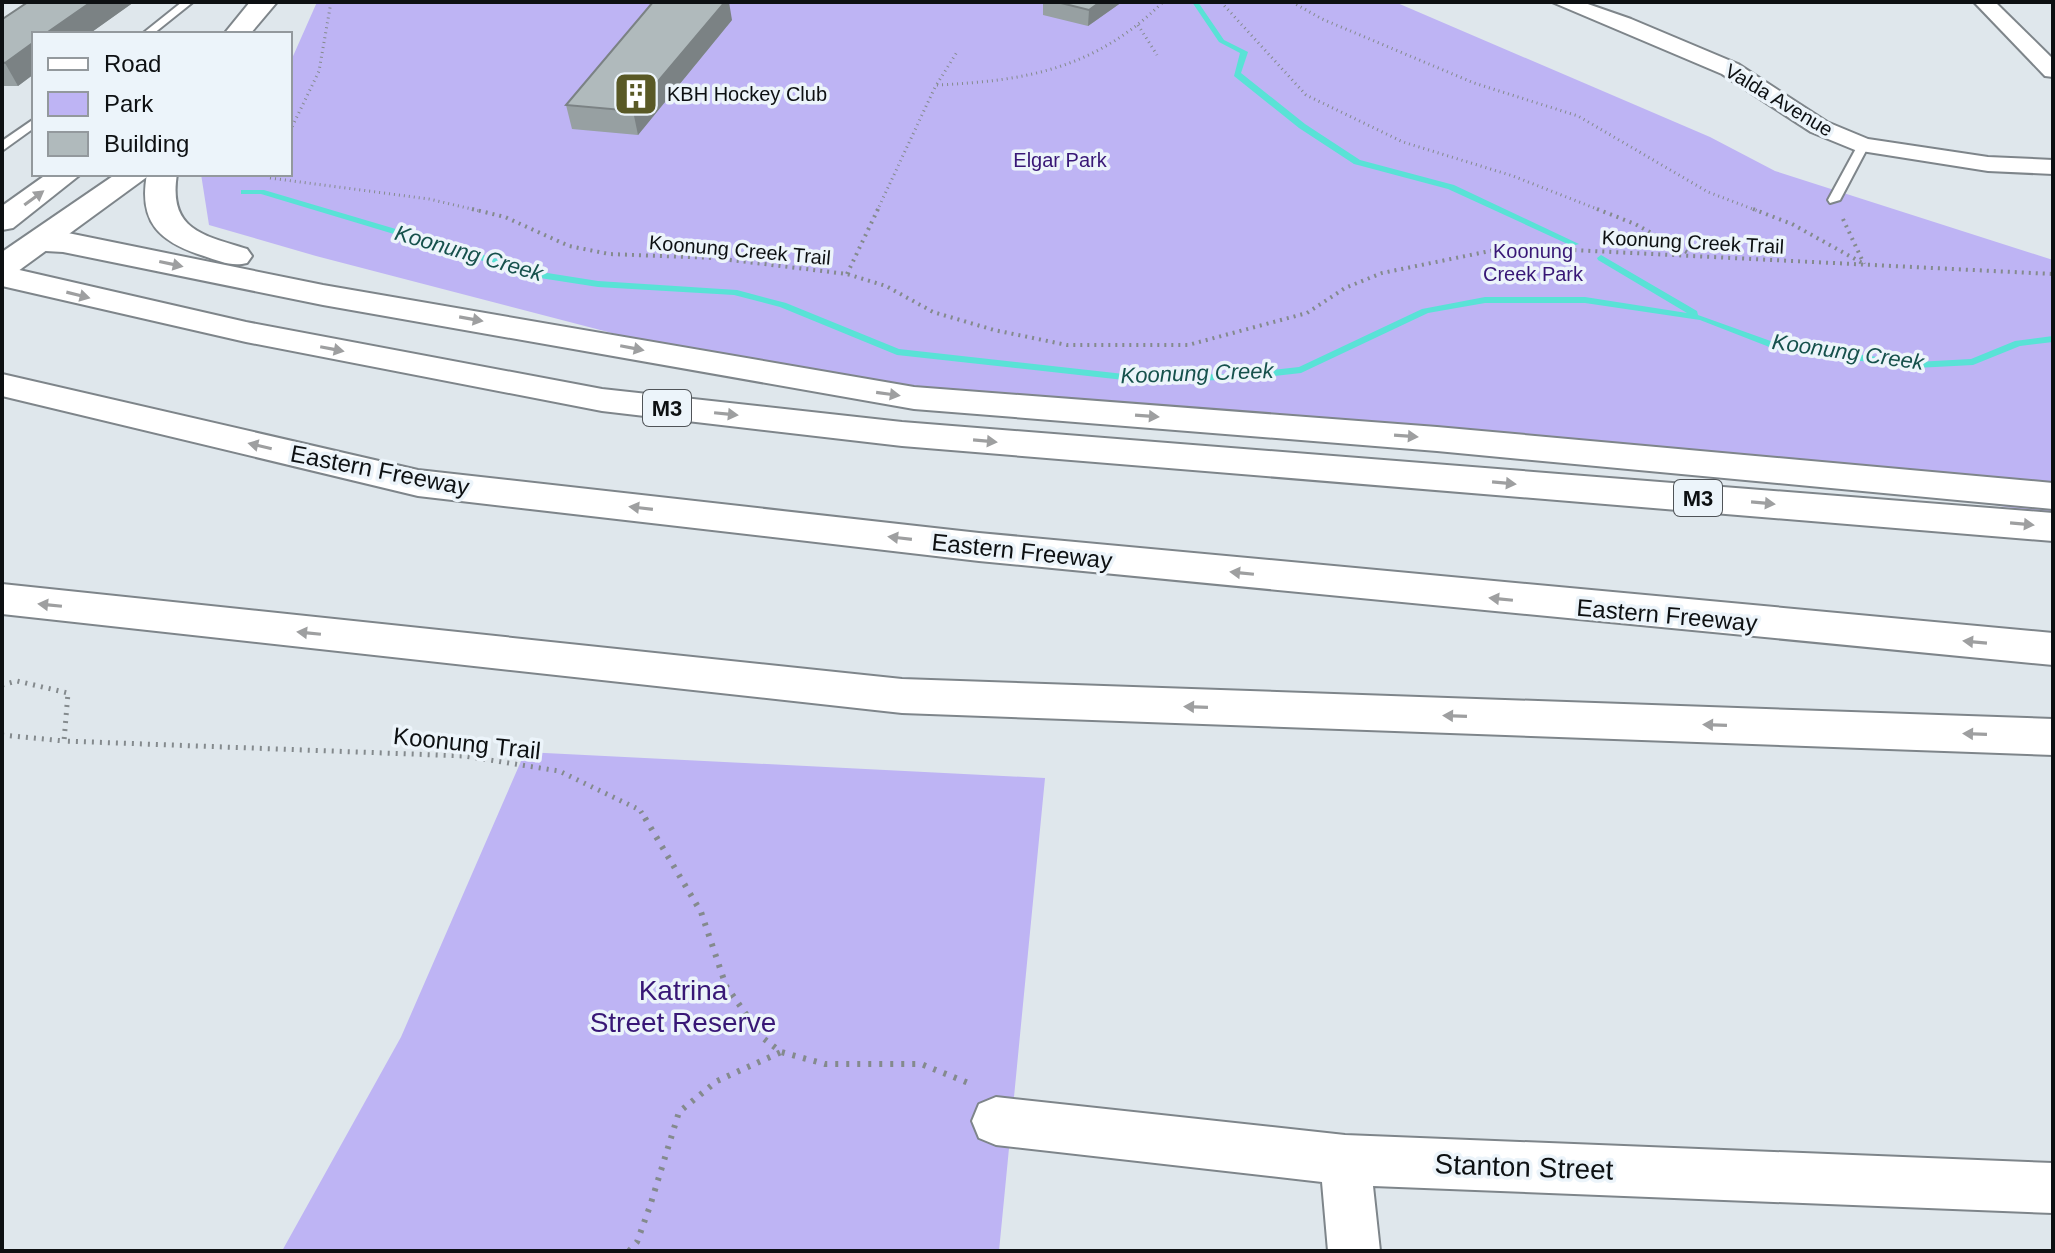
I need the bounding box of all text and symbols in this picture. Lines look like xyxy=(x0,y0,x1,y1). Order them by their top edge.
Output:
legend xyxy=(32,32,292,176)
text: Road xyxy=(104,50,161,77)
street label: Valda Avenue xyxy=(1721,59,1837,141)
building icon: KBH Hockey Club xyxy=(612,70,660,118)
place label: KBH Hockey Club xyxy=(667,83,827,105)
text: Park xyxy=(104,90,154,117)
text: Building xyxy=(104,130,189,157)
park label: Elgar Park xyxy=(1013,149,1108,171)
one-way arrow xyxy=(24,190,45,206)
water label: Koonung Creek xyxy=(392,220,547,286)
street label: Koonung Creek Trail xyxy=(1601,226,1785,258)
street label: Koonung Creek Trail xyxy=(648,231,832,269)
park label: Koonung Creek Park xyxy=(1483,240,1584,285)
one-way arrow xyxy=(158,258,183,271)
one-way arrow xyxy=(65,289,90,301)
one-way arrow xyxy=(458,313,483,326)
water label: Koonung Creek xyxy=(1771,329,1926,375)
one-way arrow xyxy=(620,342,645,355)
one-way arrow xyxy=(320,343,345,355)
water label: Koonung Creek xyxy=(1120,358,1275,388)
one-way arrow xyxy=(875,389,900,401)
road number: M3 xyxy=(643,390,691,426)
one-way arrow xyxy=(714,408,739,421)
one-way arrow xyxy=(1135,410,1160,423)
one-way arrow xyxy=(1394,430,1419,443)
one-way arrow xyxy=(973,435,998,448)
one-way arrow xyxy=(247,439,272,451)
street label: Eastern Freeway xyxy=(288,439,472,501)
one-way arrow xyxy=(1492,476,1517,489)
road number: M3 xyxy=(1674,480,1722,516)
one-way arrow xyxy=(1751,497,1776,510)
one-way arrow xyxy=(629,502,654,515)
one-way arrow xyxy=(2010,518,2035,531)
street label: Eastern Freeway xyxy=(930,528,1114,574)
one-way arrow xyxy=(887,531,912,544)
one-way arrow xyxy=(1229,567,1254,580)
one-way arrow xyxy=(1488,592,1513,605)
street label: Eastern Freeway xyxy=(1575,594,1759,636)
one-way arrow xyxy=(37,598,62,611)
one-way arrow xyxy=(296,627,321,640)
one-way arrow xyxy=(1962,635,1987,648)
one-way arrow xyxy=(1183,700,1208,713)
one-way arrow xyxy=(1442,710,1467,723)
one-way arrow xyxy=(1702,719,1727,732)
street label: Koonung Trail xyxy=(392,722,542,764)
one-way arrow xyxy=(1962,728,1987,741)
park label: Katrina Street Reserve xyxy=(590,975,776,1038)
street label: Stanton Street xyxy=(1434,1148,1614,1186)

